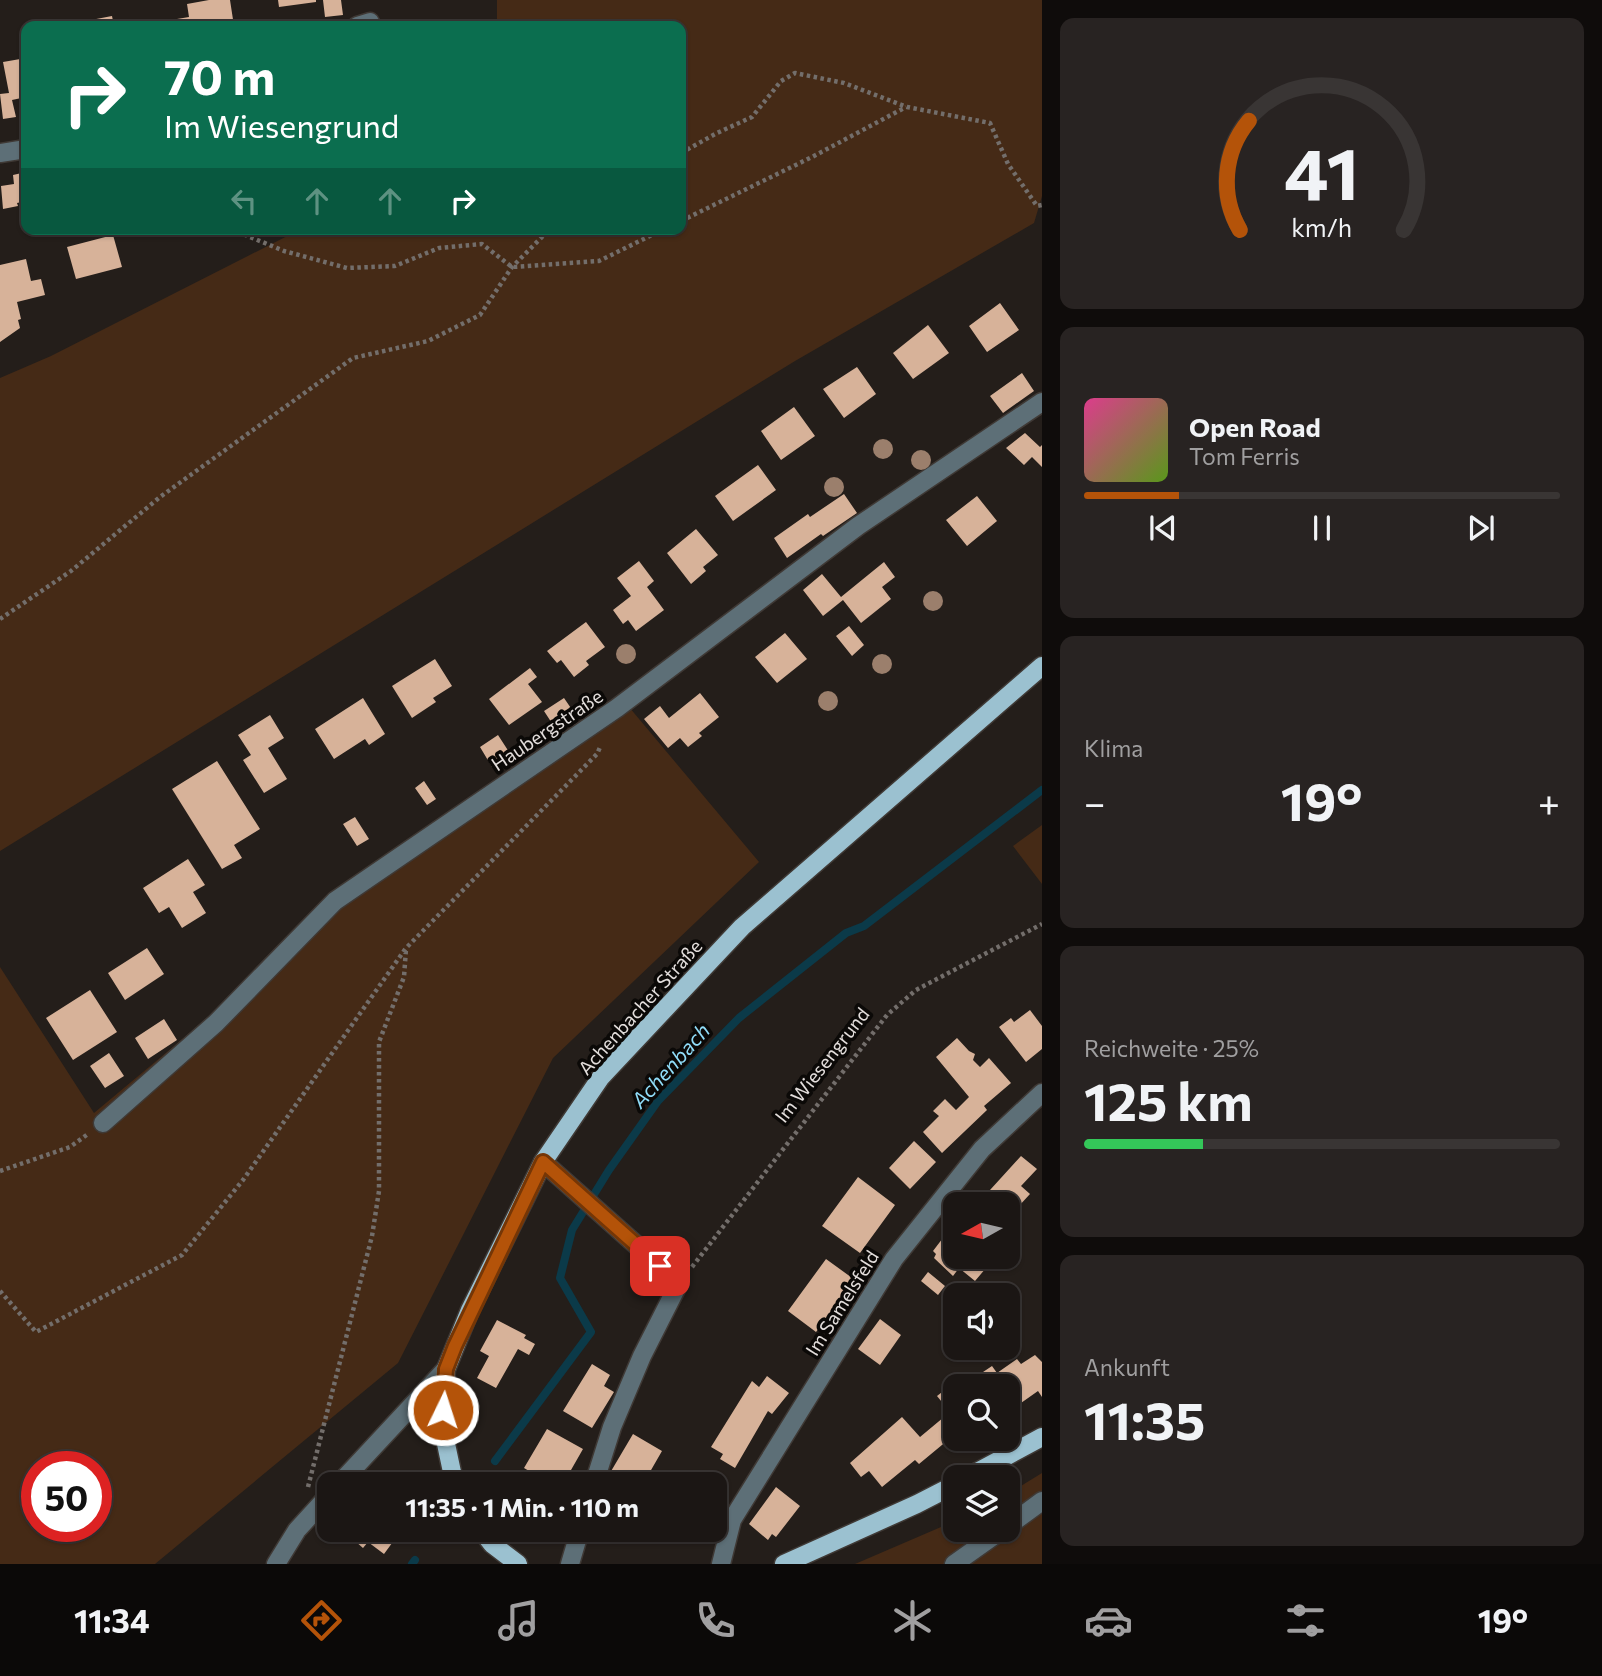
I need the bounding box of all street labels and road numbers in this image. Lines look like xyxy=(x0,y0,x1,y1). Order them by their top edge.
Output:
street label: Haubergstraße xyxy=(487,684,607,775)
street label: Achenbacher Straße xyxy=(573,935,707,1079)
street label: Im Wiesengrund xyxy=(770,1003,874,1127)
street label: Im Samelsfeld xyxy=(800,1246,883,1359)

